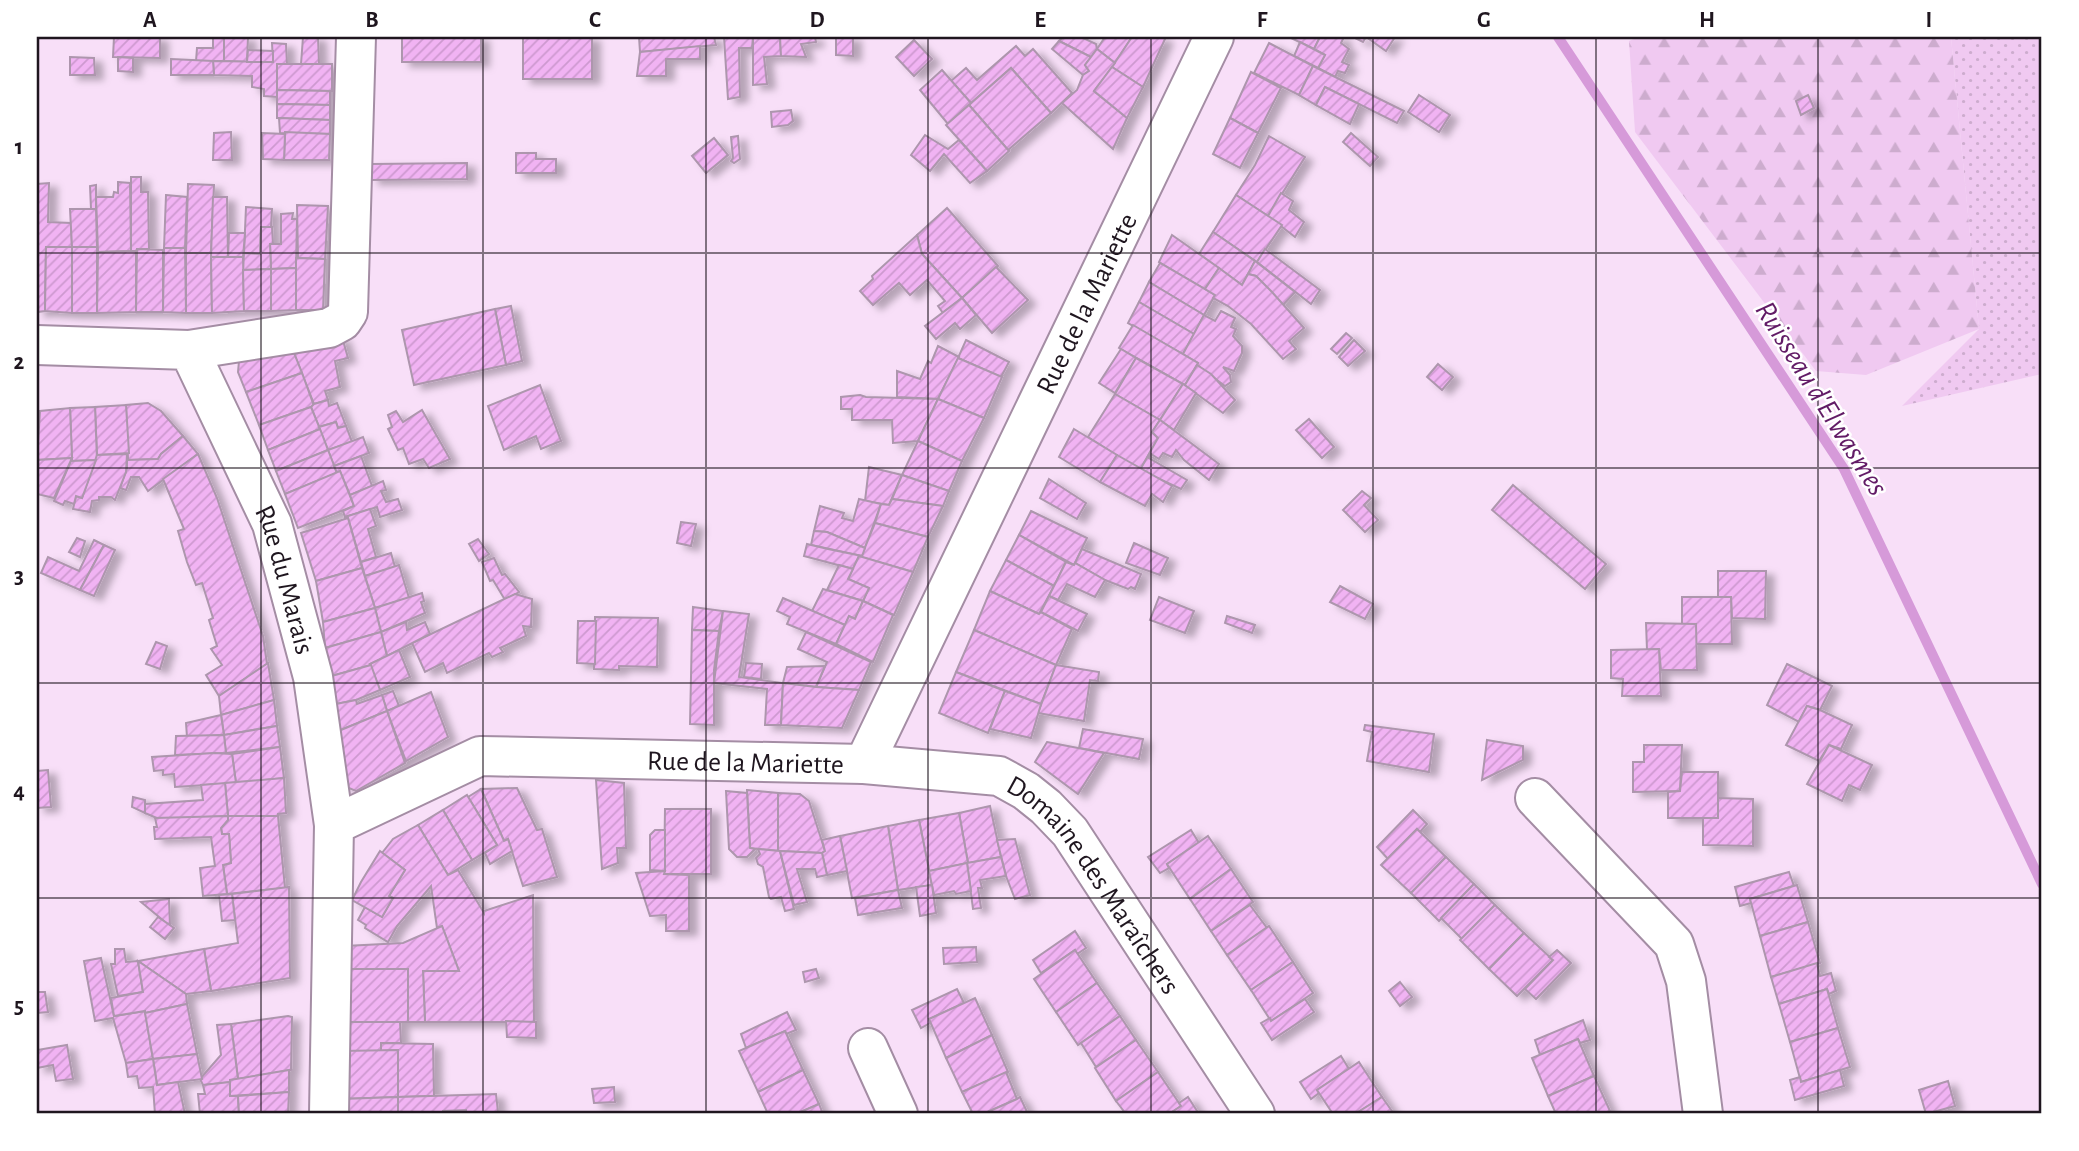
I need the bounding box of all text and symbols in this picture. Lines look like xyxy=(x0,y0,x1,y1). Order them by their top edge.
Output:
text: A xyxy=(143,9,157,32)
text: B xyxy=(365,9,379,32)
text: C xyxy=(589,9,601,32)
text: D xyxy=(809,9,825,32)
text: E xyxy=(1034,9,1046,32)
text: F xyxy=(1257,9,1268,32)
text: G xyxy=(1477,9,1491,32)
text: H xyxy=(1699,9,1715,32)
text: I xyxy=(1926,9,1932,32)
text: 1 xyxy=(15,136,23,159)
street label: Rue de la Mariette xyxy=(1032,209,1143,399)
water label: Ruisseau d'Elwasmes xyxy=(1750,296,1893,501)
text: 2 xyxy=(14,351,25,374)
street label: Rue du Marais xyxy=(249,501,318,657)
text: 3 xyxy=(14,565,24,588)
street label: Rue de la Mariette xyxy=(647,747,844,780)
street label: Domaine des Maraîchers xyxy=(1002,771,1184,999)
text: 4 xyxy=(13,780,25,803)
text: 5 xyxy=(14,995,24,1018)

